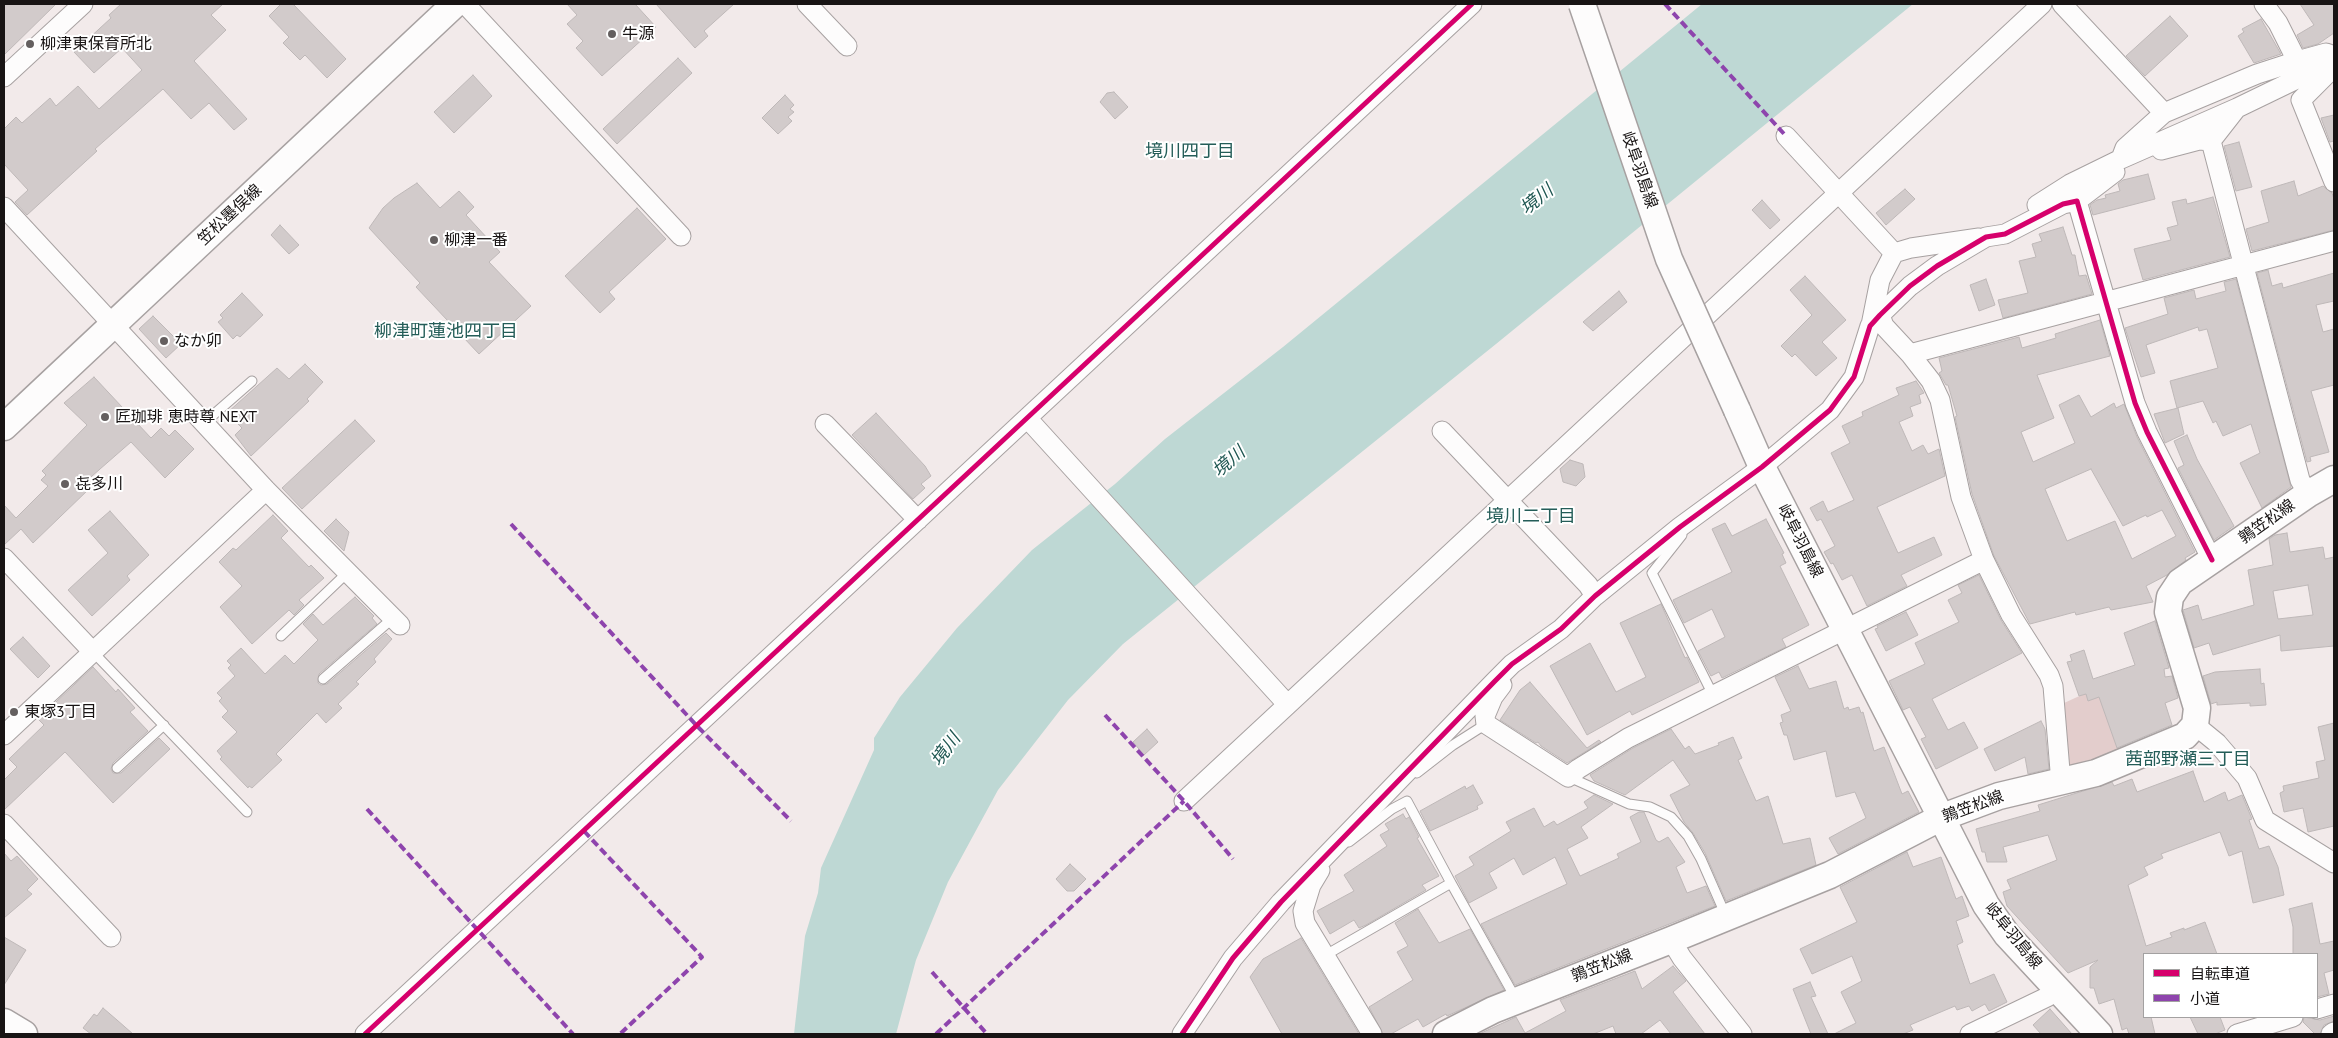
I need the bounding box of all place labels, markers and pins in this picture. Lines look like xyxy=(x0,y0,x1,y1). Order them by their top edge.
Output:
place label: 牛源 xyxy=(622,24,654,44)
marker: 牛源 xyxy=(606,28,618,40)
place label: 柳津東保育所北 xyxy=(40,34,152,54)
marker: 柳津東保育所北 xyxy=(24,38,36,50)
place label: 柳津一番 xyxy=(444,230,508,250)
marker: 柳津一番 xyxy=(428,234,440,246)
place label: なか卯 xyxy=(174,331,222,351)
marker: なか卯 xyxy=(158,335,170,347)
place label: 匠珈琲 恵時尊 NEXT xyxy=(115,407,257,427)
marker: 匠珈琲 恵時尊 NEXT xyxy=(99,411,111,423)
place label: 㐂多川 xyxy=(75,474,123,494)
marker: 㐂多川 xyxy=(59,478,71,490)
place label: 東塚3丁目 xyxy=(24,702,97,722)
marker: 東塚3丁目 xyxy=(8,706,20,718)

